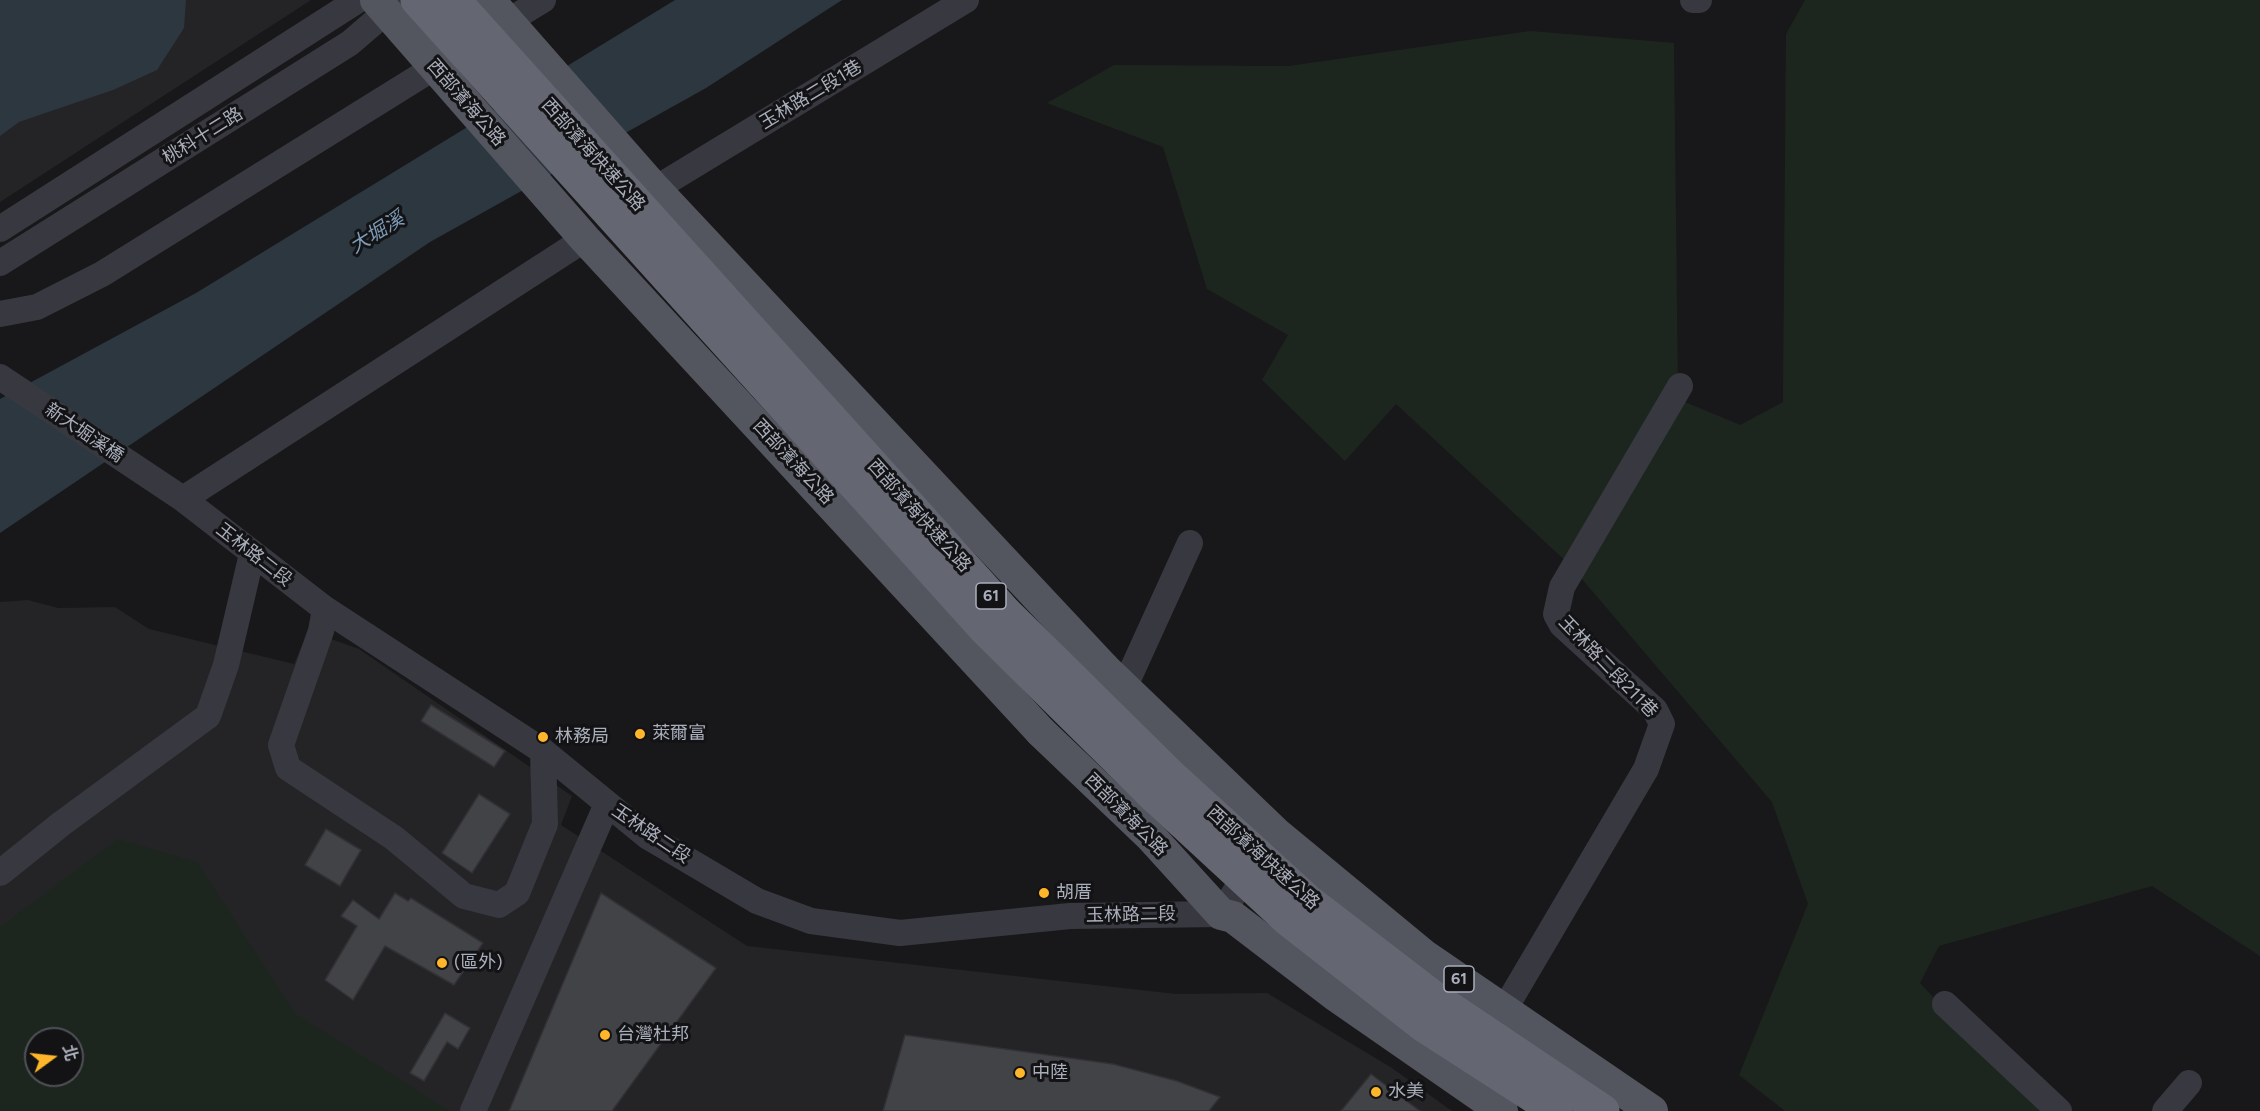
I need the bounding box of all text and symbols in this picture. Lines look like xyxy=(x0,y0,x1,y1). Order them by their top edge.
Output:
street label: 西部濱海公路 xyxy=(422,55,510,151)
street label: 玉林路二段1巷 xyxy=(756,56,866,134)
street label: 西部濱海快速公路 xyxy=(537,94,649,216)
street label: 桃科十二路 xyxy=(159,103,247,169)
water label: 大堀溪 xyxy=(345,207,409,259)
street label: 新大堀溪橋 xyxy=(41,399,127,467)
street label: 西部濱海公路 xyxy=(748,415,838,509)
street label: 西部濱海快速公路 xyxy=(863,455,975,577)
street label: 玉林路二段 xyxy=(212,519,296,591)
road number: 61 xyxy=(976,583,1006,609)
street label: 玉林路二段211巷 xyxy=(1554,612,1662,722)
place label: 萊爾富 xyxy=(652,723,706,745)
place label: 林務局 xyxy=(555,726,609,748)
marker: 萊爾富 xyxy=(633,727,647,741)
marker: 林務局 xyxy=(536,730,550,744)
street label: 西部濱海公路 xyxy=(1080,769,1172,861)
street label: 玉林路二段 xyxy=(608,800,694,868)
street label: 西部濱海快速公路 xyxy=(1202,802,1324,914)
place label: 胡厝 xyxy=(1056,882,1092,904)
marker: 胡厝 xyxy=(1037,886,1051,900)
street label: 玉林路二段 xyxy=(1086,903,1176,927)
place label: (區外) xyxy=(454,952,503,974)
marker: (區外) xyxy=(435,956,449,970)
road number: 61 xyxy=(1444,966,1474,992)
place label: 台灣杜邦 xyxy=(617,1024,689,1046)
north arrow xyxy=(24,1027,84,1087)
marker: 台灣杜邦 xyxy=(598,1028,612,1042)
text: 北 xyxy=(59,1043,81,1063)
place label: 中陸 xyxy=(1032,1062,1068,1084)
marker: 中陸 xyxy=(1013,1066,1027,1080)
place label: 水美 xyxy=(1388,1081,1424,1103)
marker: 水美 xyxy=(1369,1085,1383,1099)

